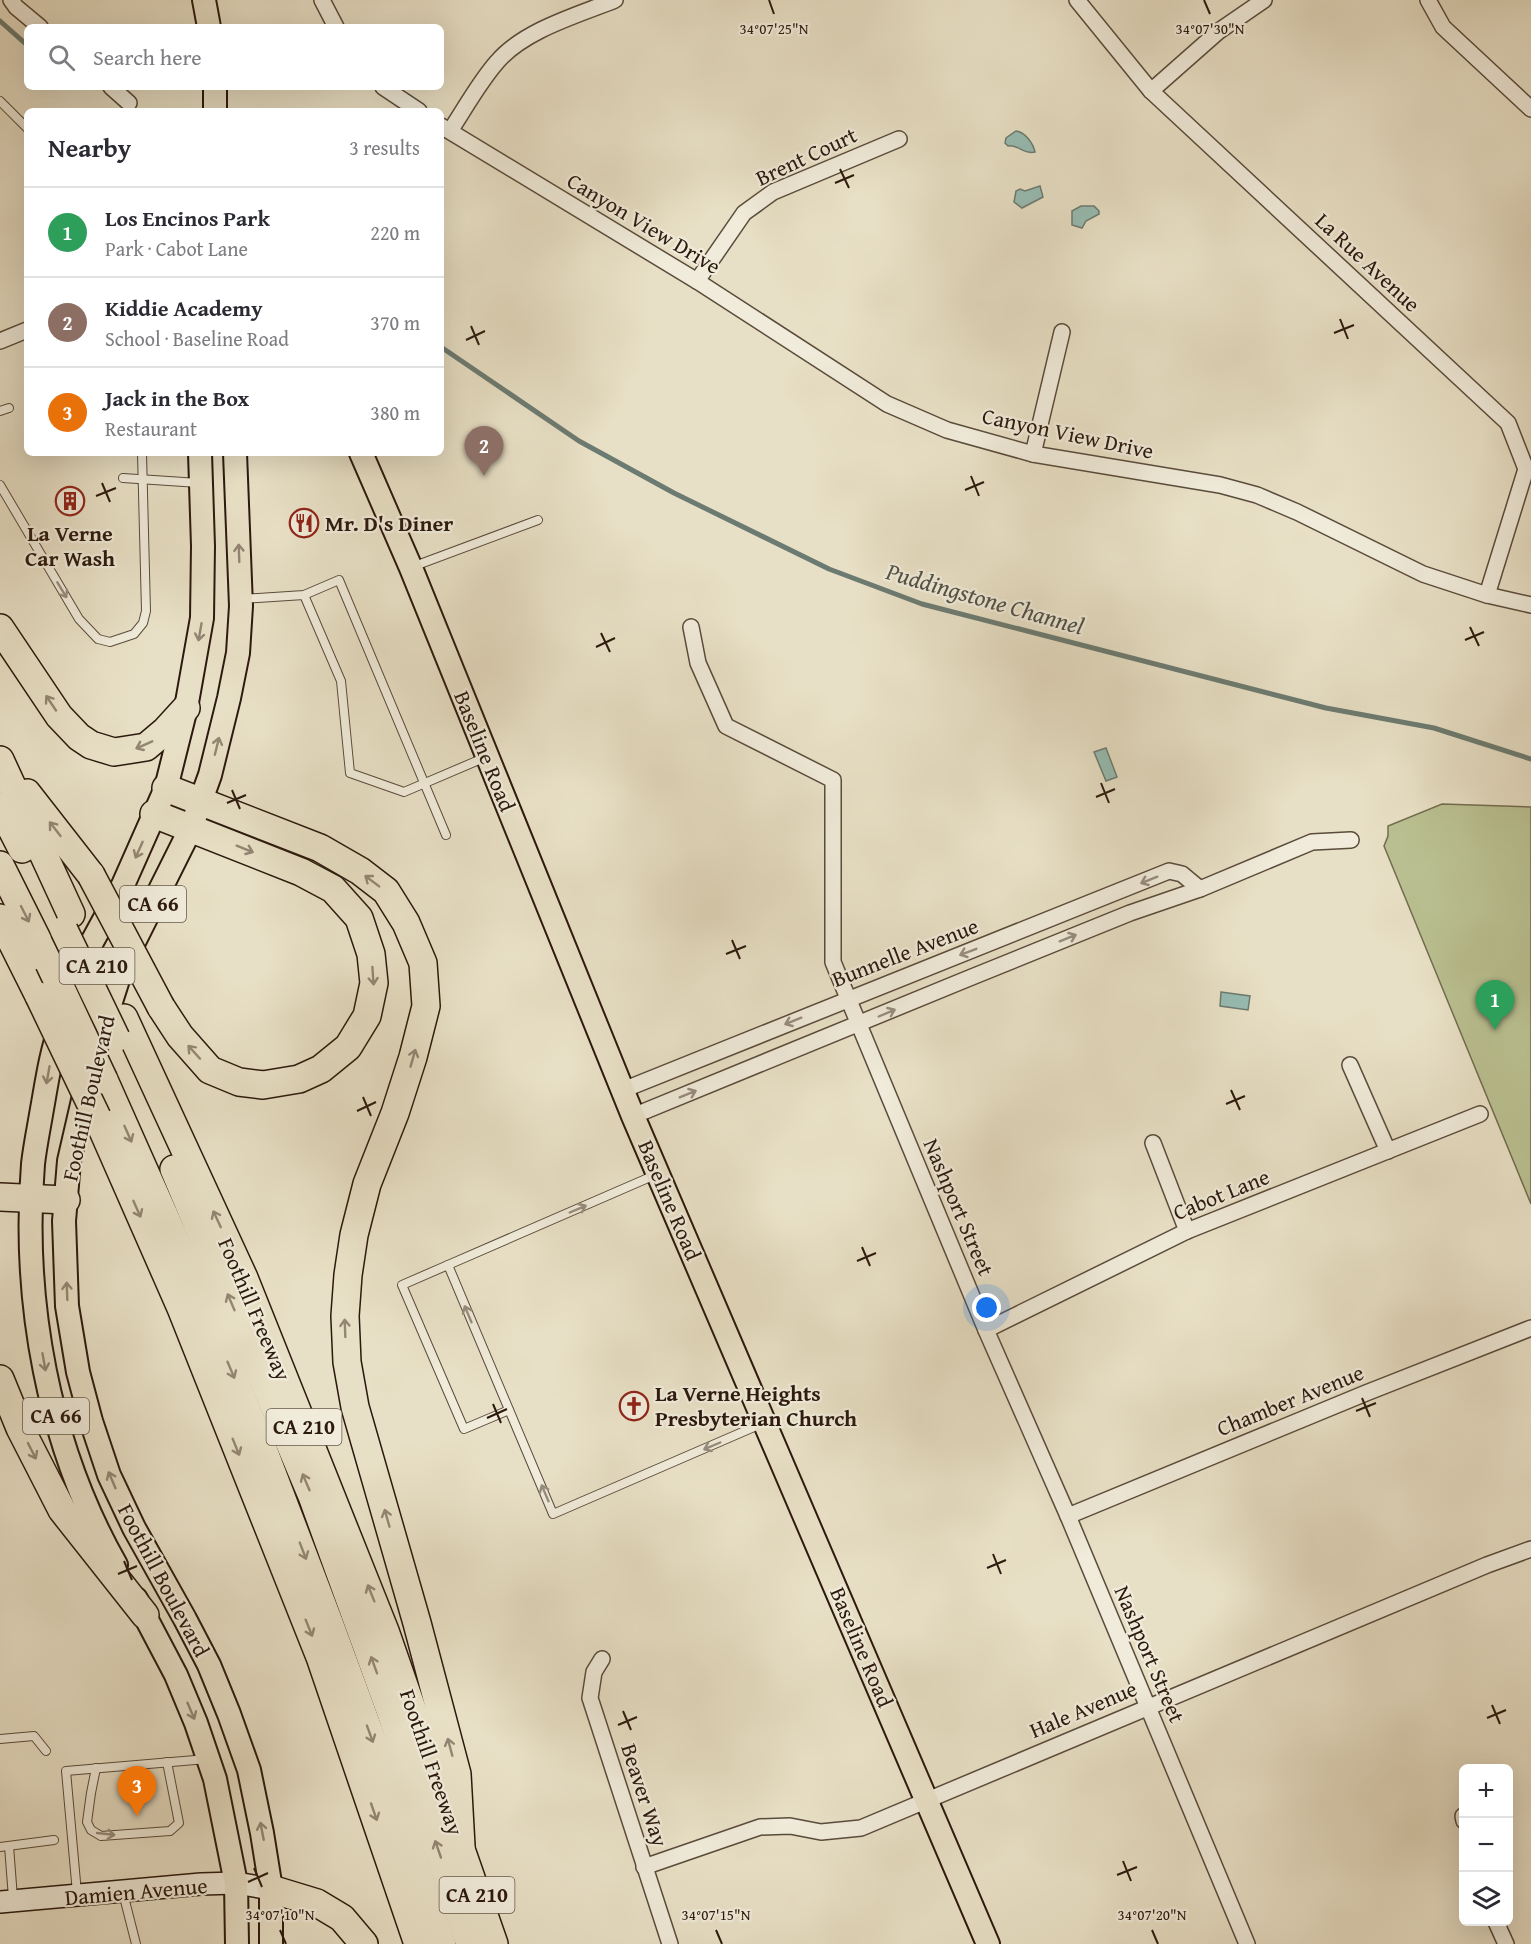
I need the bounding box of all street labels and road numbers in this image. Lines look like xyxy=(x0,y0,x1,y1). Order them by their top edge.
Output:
street label: Brent Court xyxy=(750,118,862,193)
street label: Canyon View Drive xyxy=(561,164,727,282)
street label: La Rue Avenue xyxy=(1308,205,1428,319)
street label: Canyon View Drive xyxy=(979,399,1157,467)
street label: Baseline Road xyxy=(446,686,524,816)
road number: CA 66 xyxy=(120,886,186,922)
street label: Bunnelle Avenue xyxy=(827,909,983,995)
road number: CA 210 xyxy=(60,948,134,984)
street label: Foothill Boulevard xyxy=(53,1012,123,1184)
street label: Nashport Street xyxy=(916,1133,1002,1281)
street label: Baseline Road xyxy=(630,1135,710,1265)
street label: Cabot Lane xyxy=(1168,1160,1274,1228)
street label: Foothill Freeway xyxy=(210,1233,300,1386)
street label: Chamber Avenue xyxy=(1212,1356,1368,1444)
road number: CA 66 xyxy=(23,1398,89,1434)
road number: CA 210 xyxy=(266,1409,342,1445)
street label: Foothill Boulevard xyxy=(110,1498,218,1663)
street label: Nashport Street xyxy=(1107,1580,1193,1728)
street label: Baseline Road xyxy=(822,1582,902,1712)
street label: Hale Avenue xyxy=(1024,1672,1142,1746)
street label: Foothill Freeway xyxy=(392,1685,472,1839)
street label: Beaver Way xyxy=(613,1739,677,1851)
street label: Damien Avenue xyxy=(63,1869,209,1913)
road number: CA 210 xyxy=(440,1877,514,1913)

